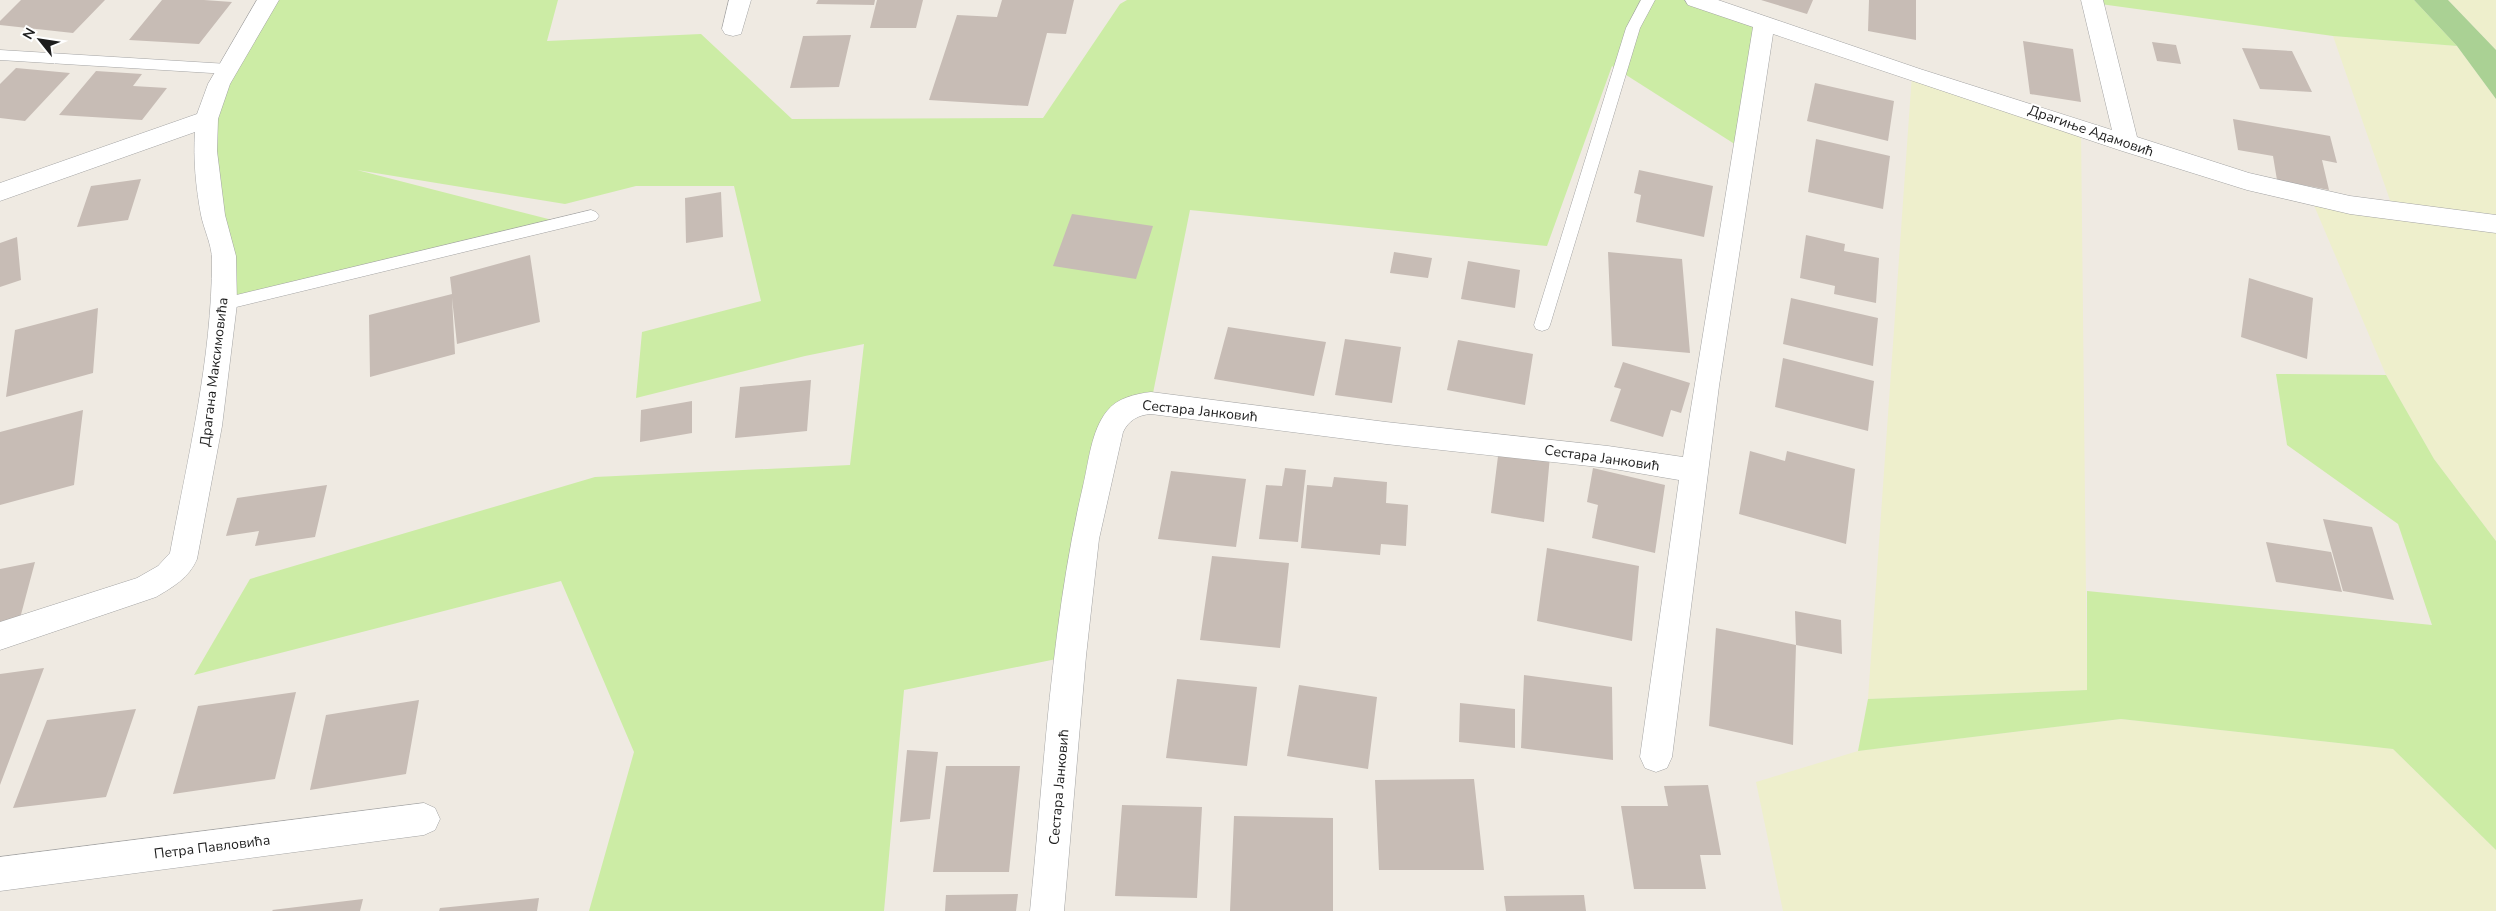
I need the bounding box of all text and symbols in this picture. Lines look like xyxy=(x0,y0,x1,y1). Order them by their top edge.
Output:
north arrow xyxy=(15,15,65,65)
text: N xyxy=(18,24,40,43)
street label: Драгиње Адамовић xyxy=(2026,101,2156,161)
street label: Драгана Максимовића xyxy=(195,296,233,448)
street label: Сестара Јанковић xyxy=(1141,395,1259,427)
street label: Сестара Јанковић xyxy=(1543,441,1661,475)
street label: Сестара Јанковић xyxy=(1044,728,1074,846)
street label: Петра Павловића xyxy=(153,830,271,864)

